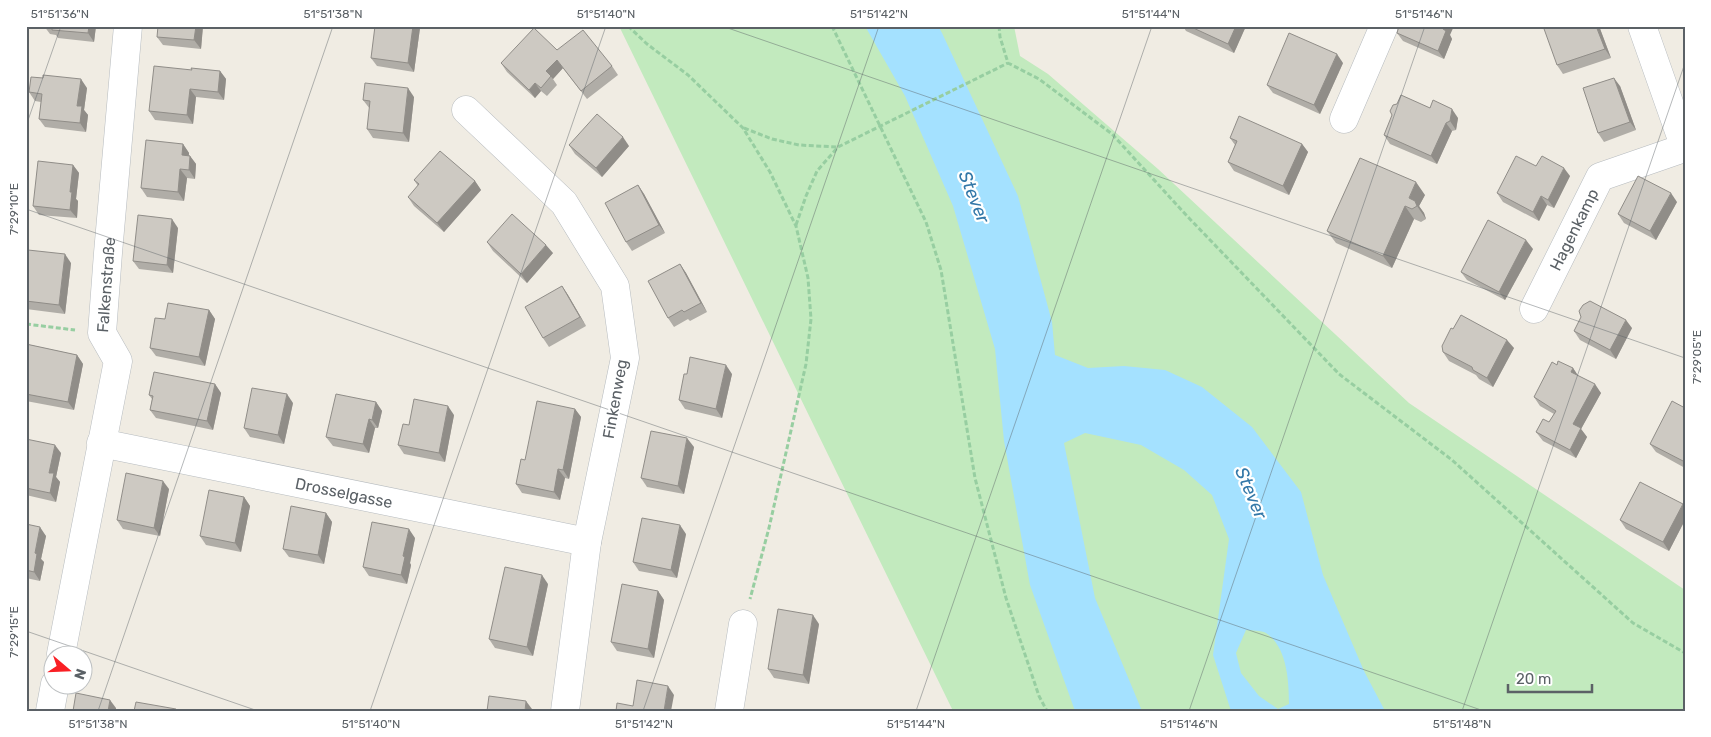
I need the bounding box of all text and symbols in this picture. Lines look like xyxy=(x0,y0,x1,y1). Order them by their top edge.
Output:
text: 51°51'36"N xyxy=(31,7,89,21)
text: 51°51'38"N xyxy=(303,7,363,21)
text: 51°51'40"N xyxy=(577,7,635,21)
text: 51°51'42"N xyxy=(850,7,908,21)
text: 51°51'44"N xyxy=(1122,7,1180,21)
text: 51°51'46"N xyxy=(1395,7,1453,21)
water label: Stever xyxy=(954,168,995,227)
text: 7°29'10"E xyxy=(7,183,21,235)
street label: Hagenkamp xyxy=(1545,185,1602,274)
street label: Falkenstraße xyxy=(93,236,119,333)
text: 7°29'05"E xyxy=(1690,330,1704,384)
street label: Finkenweg xyxy=(599,358,631,440)
water label: Stever xyxy=(1230,464,1272,523)
street label: Drosselgasse xyxy=(294,473,394,512)
text: 7°29'15"E xyxy=(7,606,21,658)
north arrow xyxy=(42,644,92,694)
scale bar xyxy=(1508,662,1592,694)
text: N xyxy=(70,667,89,682)
text: 20 m xyxy=(1516,670,1551,688)
text: 51°51'38"N xyxy=(68,717,128,731)
text: 51°51'40"N xyxy=(342,717,400,731)
text: 51°51'42"N xyxy=(615,717,673,731)
text: 51°51'44"N xyxy=(887,717,945,731)
text: 51°51'46"N xyxy=(1160,717,1218,731)
text: 51°51'48"N xyxy=(1433,717,1491,731)

